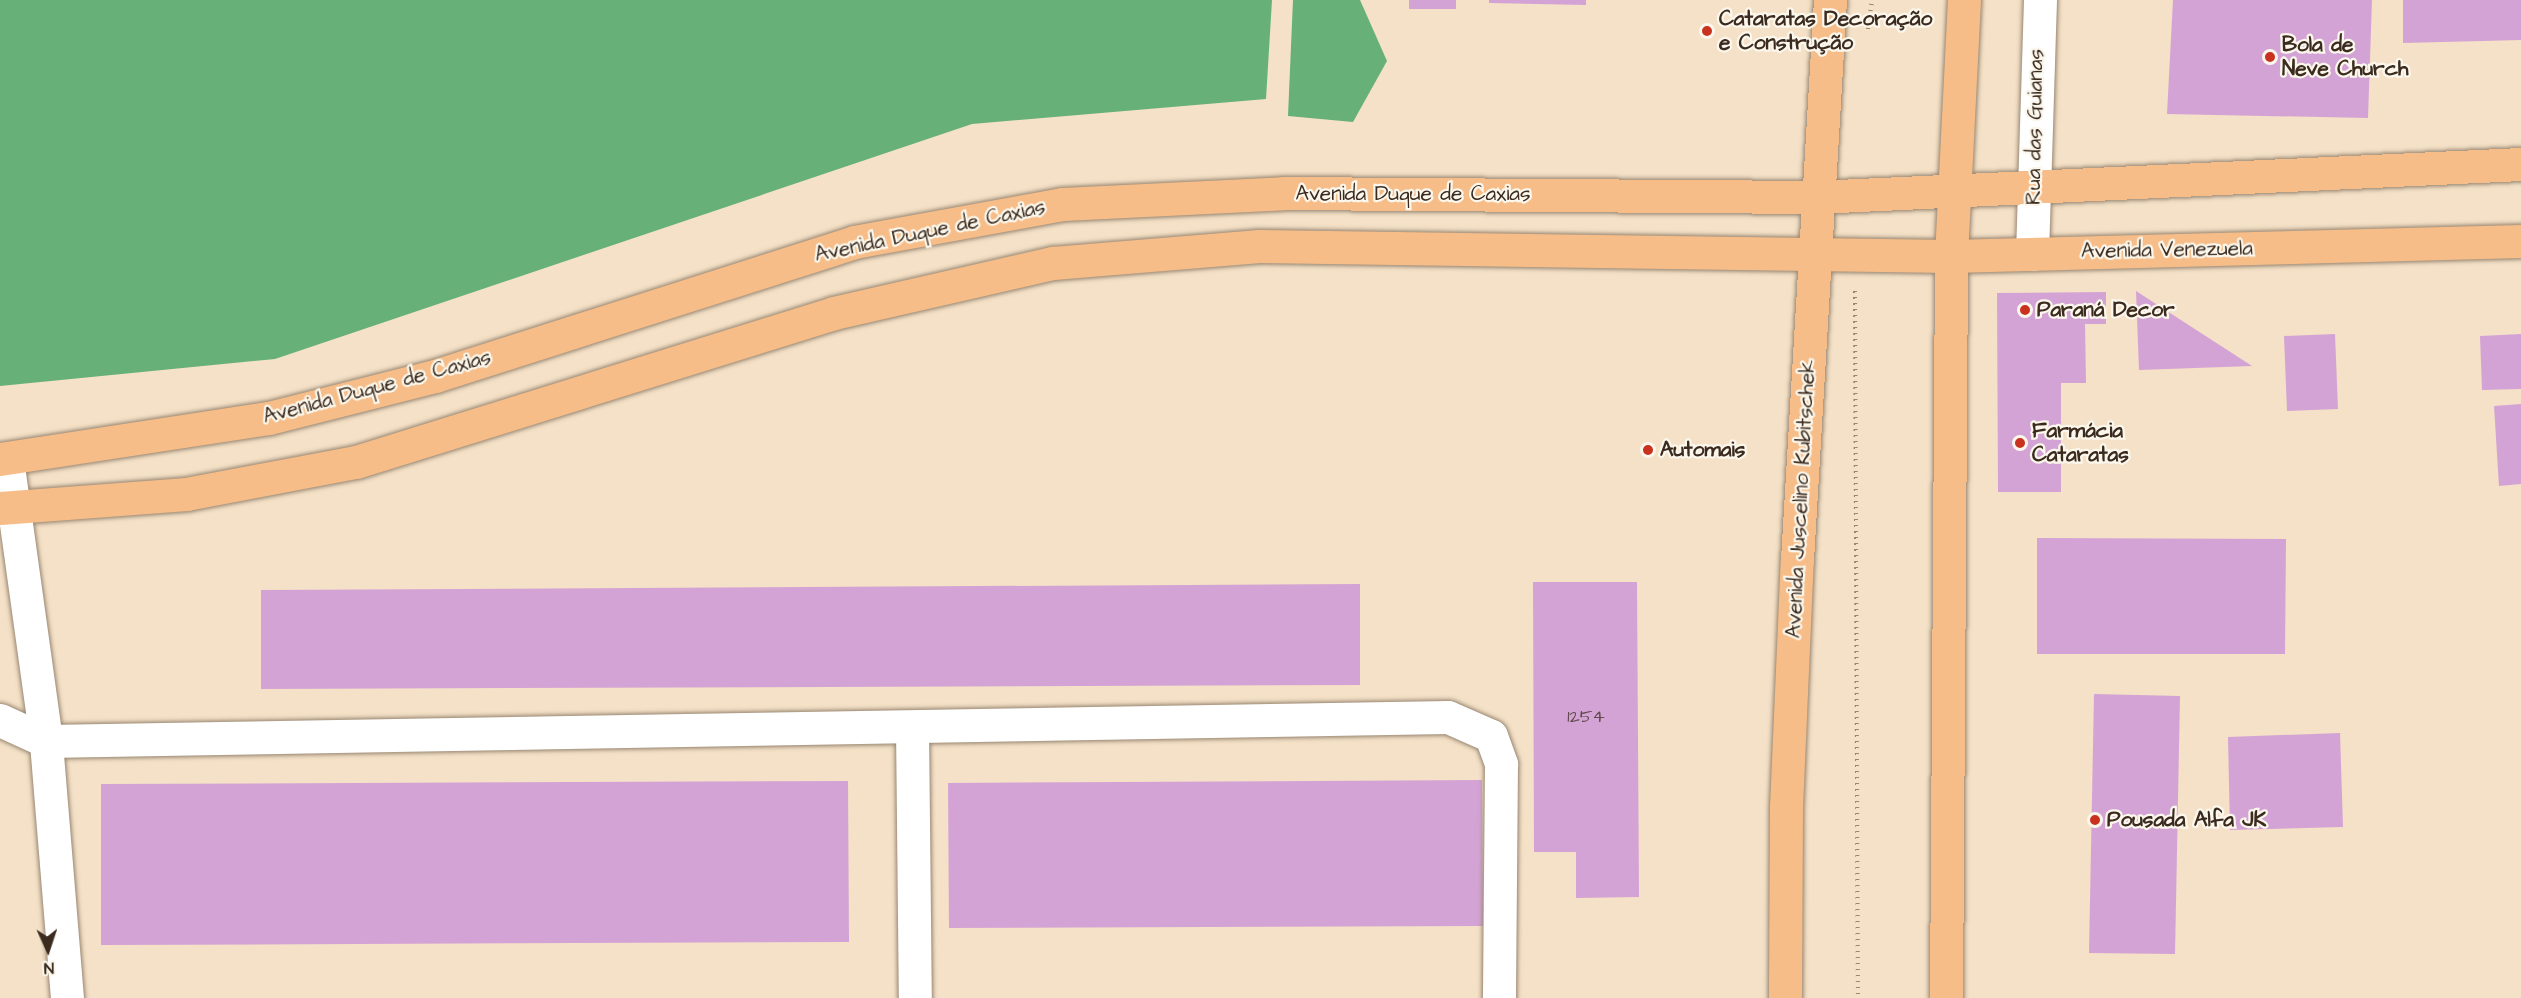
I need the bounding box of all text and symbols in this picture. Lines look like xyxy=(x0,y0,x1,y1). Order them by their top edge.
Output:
place label: Cataratas Decoração e Construção xyxy=(1719,6,1932,56)
marker: Cataratas Decoração e Construção xyxy=(1700,24,1714,38)
place label: Bola de Neve Church xyxy=(2282,32,2408,82)
street label: Rua das Guianas xyxy=(2021,49,2049,205)
marker: Bola de Neve Church xyxy=(2263,50,2277,64)
street label: Avenida Duque de Caxias xyxy=(1295,181,1531,207)
street label: Avenida Duque de Caxias xyxy=(812,194,1048,268)
street label: Avenida Venezuela xyxy=(2081,236,2253,264)
place label: Paraná Decor xyxy=(2037,297,2175,323)
marker: Paraná Decor xyxy=(2018,303,2032,317)
street label: Avenida Duque de Caxias xyxy=(260,344,494,430)
street label: Avenida Juscelino Kubitschek xyxy=(1781,359,1821,639)
place label: Farmácia Cataratas xyxy=(2032,418,2129,468)
marker: Farmácia Cataratas xyxy=(2013,436,2027,450)
place label: Automais xyxy=(1660,437,1745,463)
marker: Automais xyxy=(1641,443,1655,457)
house number: 1254 xyxy=(1567,706,1605,728)
place label: Pousada Alfa JK xyxy=(2107,807,2266,833)
marker: Pousada Alfa JK xyxy=(2088,813,2102,827)
north arrow xyxy=(18,920,78,980)
text: N xyxy=(43,957,55,979)

